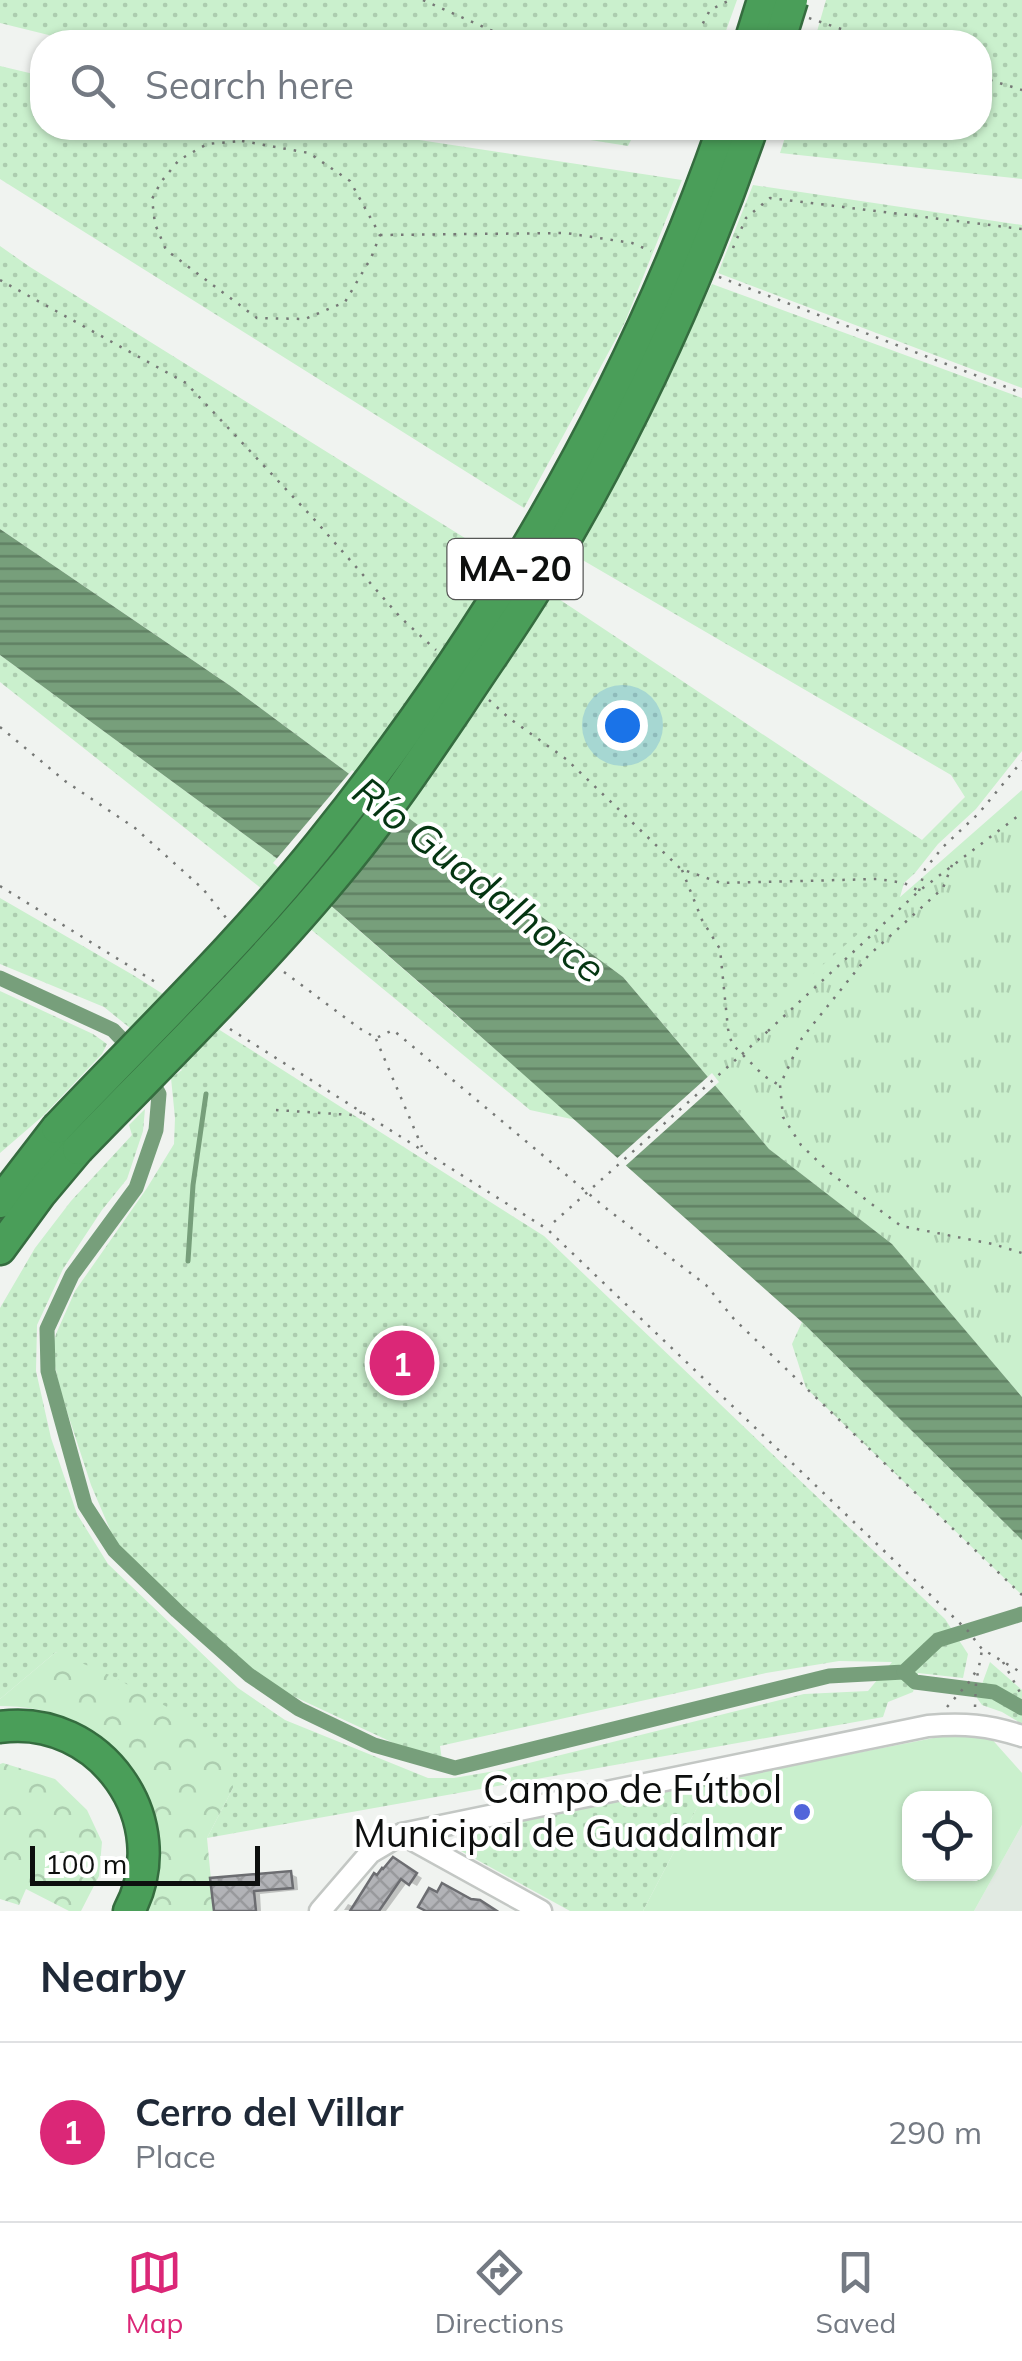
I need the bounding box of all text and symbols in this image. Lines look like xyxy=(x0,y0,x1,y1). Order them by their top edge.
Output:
search box xyxy=(30,30,992,140)
icon: search xyxy=(65,58,120,113)
text: Search here xyxy=(145,61,354,109)
road number: MA-20 xyxy=(448,539,582,599)
your location xyxy=(597,700,648,751)
water label: Río Guadalhorce xyxy=(344,765,616,993)
pin: 1 xyxy=(370,1326,434,1400)
place label: Campo de Fútbol Municipal de Guadalmar xyxy=(353,1765,782,1857)
map controls xyxy=(902,1791,992,1881)
button: locate xyxy=(902,1791,992,1881)
marker: Campo de Fútbol Municipal de Guadalmar xyxy=(791,1801,813,1823)
scale bar xyxy=(30,1841,260,1886)
text: 100 m xyxy=(45,1846,127,1881)
text: Nearby xyxy=(40,1950,186,2003)
text: Cerro del Villar xyxy=(135,2088,403,2136)
text: 1 xyxy=(63,2112,82,2152)
text: 290 m xyxy=(888,2112,982,2152)
text: Place xyxy=(135,2136,216,2176)
tab: Map xyxy=(126,2245,183,2340)
tab: Directions xyxy=(435,2245,564,2340)
tab: Saved xyxy=(815,2245,896,2340)

